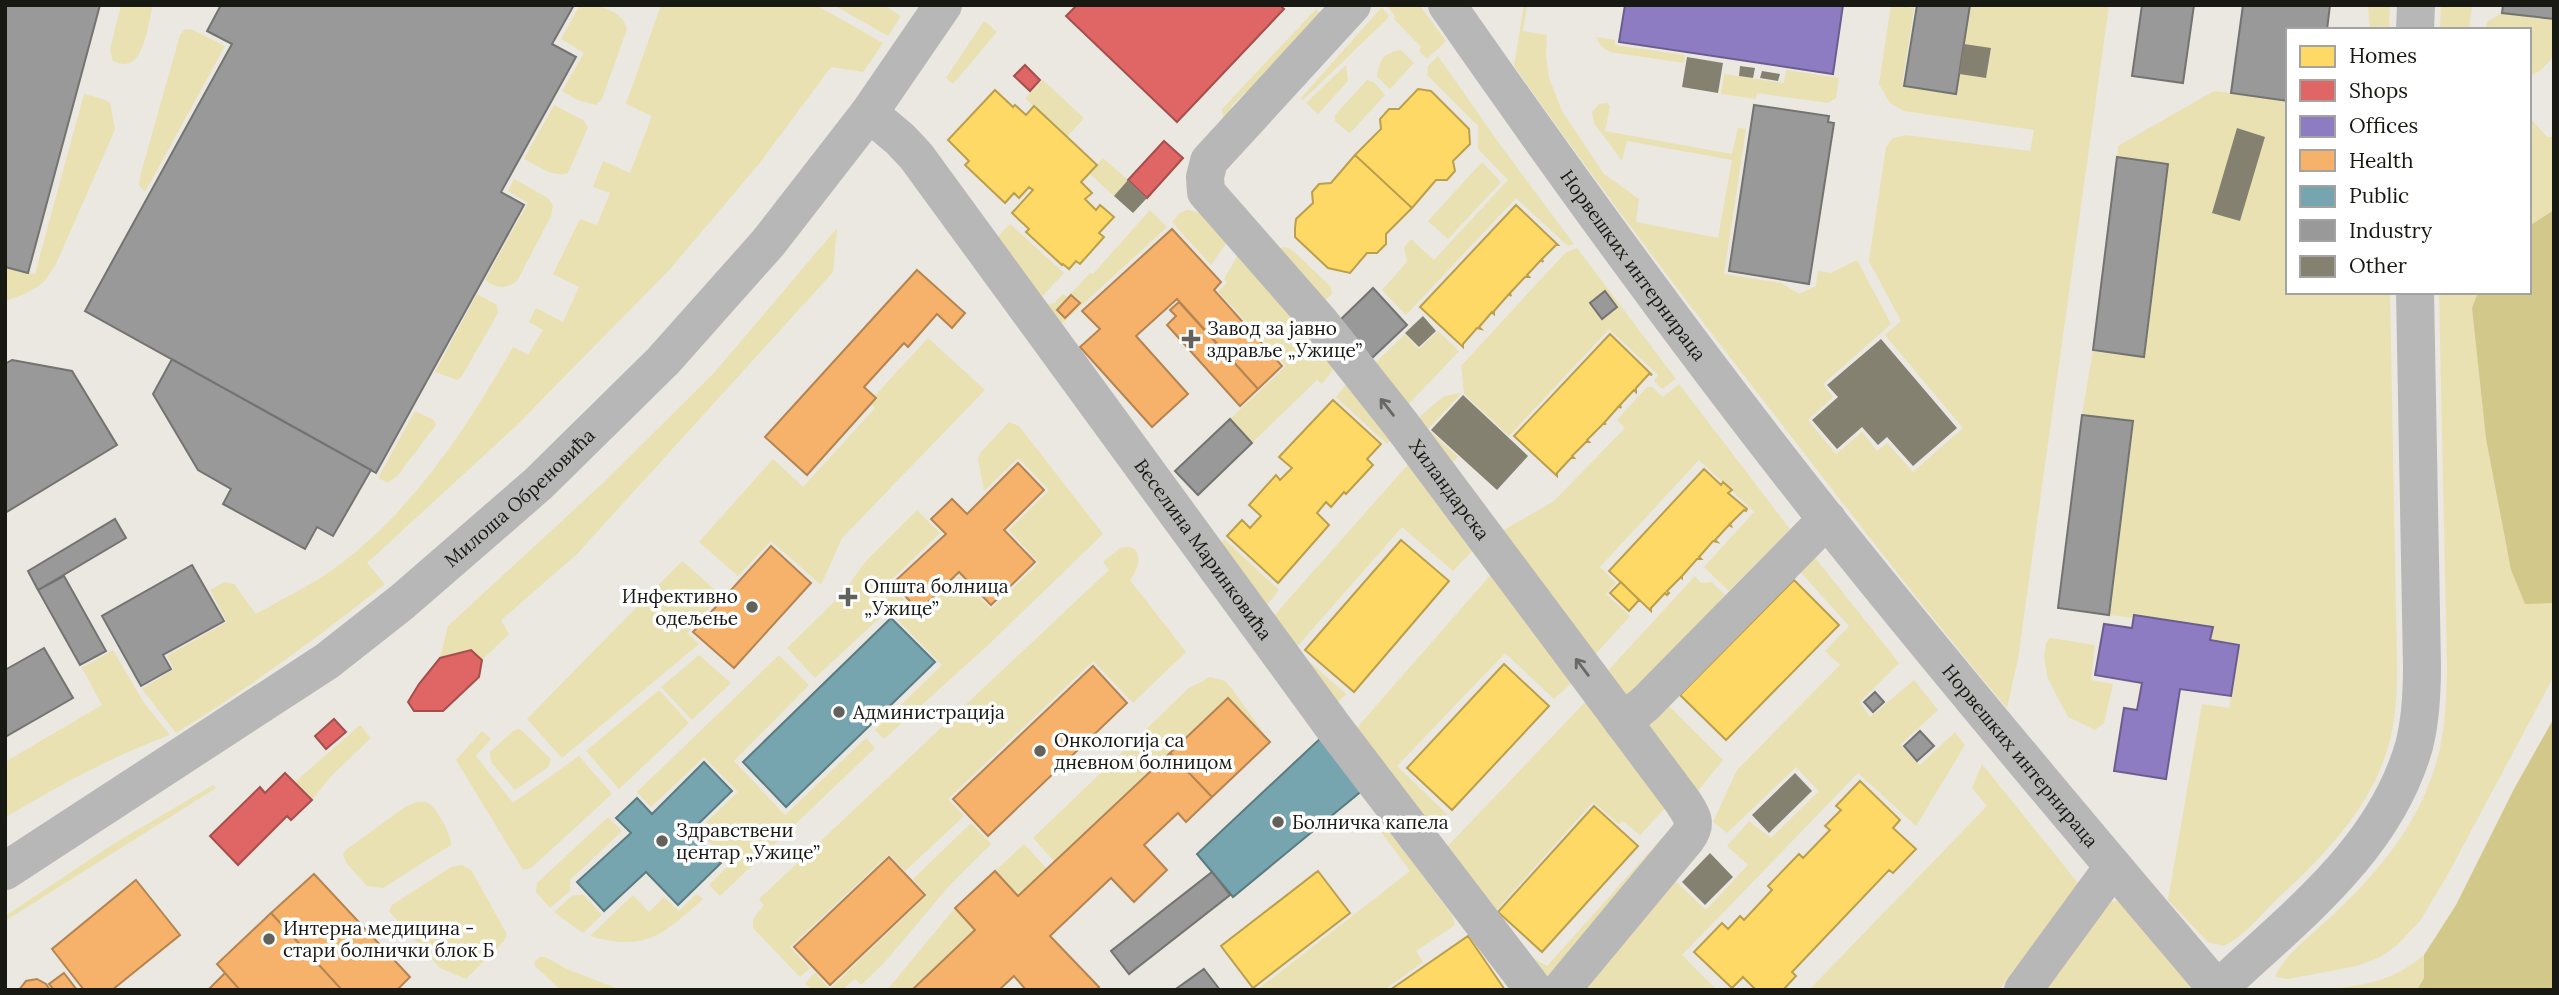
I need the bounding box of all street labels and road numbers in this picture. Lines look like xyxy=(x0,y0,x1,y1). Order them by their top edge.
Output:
street label: Норвешких интернираца xyxy=(1555,165,1712,366)
street label: Милоша Обреновића xyxy=(439,423,600,572)
street label: Хиландарска xyxy=(1404,434,1495,545)
street label: Веселина Маринковића xyxy=(1129,454,1278,645)
street label: Норвешких интернираца xyxy=(1937,659,2104,852)

